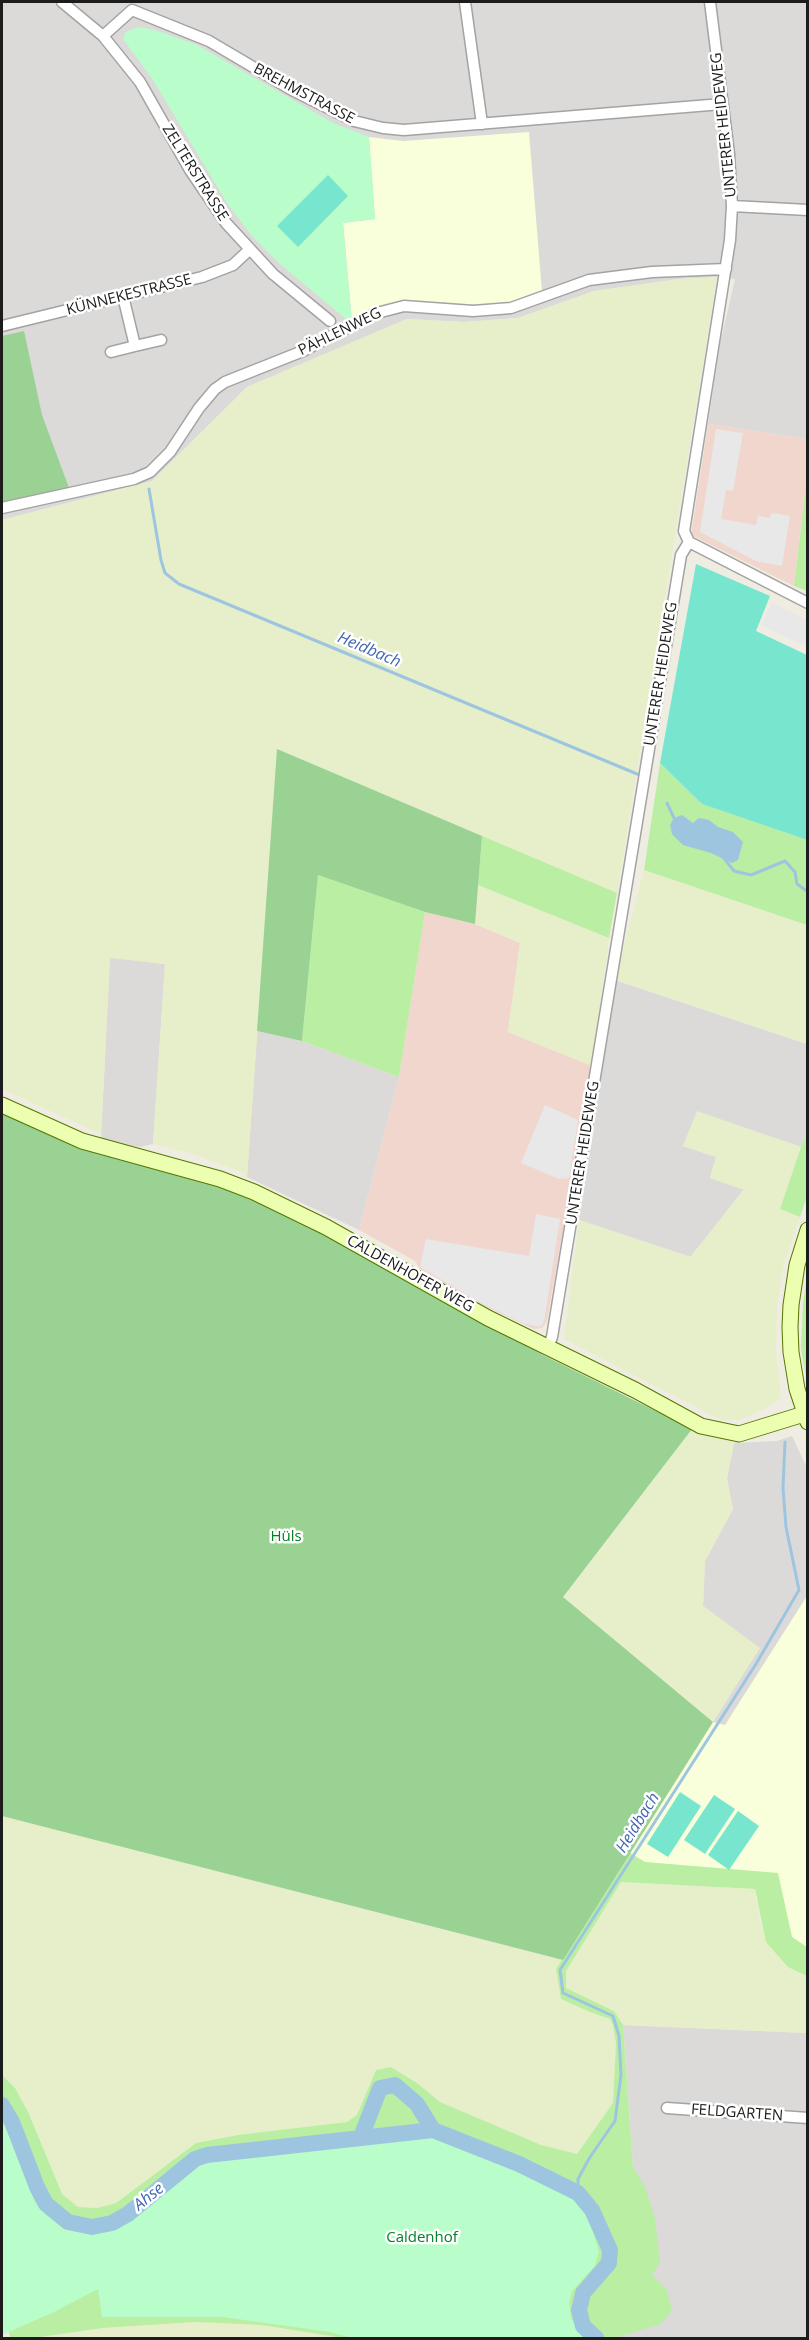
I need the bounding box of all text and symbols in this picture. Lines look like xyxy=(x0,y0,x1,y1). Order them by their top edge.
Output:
street label: UNTERER HEIDEWEG xyxy=(707,52,741,198)
street label: BREHMSTRASSE xyxy=(250,60,358,128)
street label: ZELTERSTRASSE xyxy=(158,121,232,225)
street label: KÜNNEKESTRASSE xyxy=(64,271,194,319)
street label: PÄHLENWEG xyxy=(296,304,384,360)
street label: UNTERER HEIDEWEG xyxy=(641,601,681,747)
water label: Heidbach xyxy=(334,628,404,672)
street label: UNTERER HEIDEWEG xyxy=(563,1080,603,1226)
street label: CALDENHOFER WEG xyxy=(343,1232,477,1316)
park label: Hüls xyxy=(270,1528,302,1546)
water label: Heidbach xyxy=(612,1790,664,1856)
street label: FELDGARTEN xyxy=(690,2101,784,2125)
water label: Ahse xyxy=(130,2179,168,2215)
park label: Caldenhof xyxy=(386,2229,458,2247)

